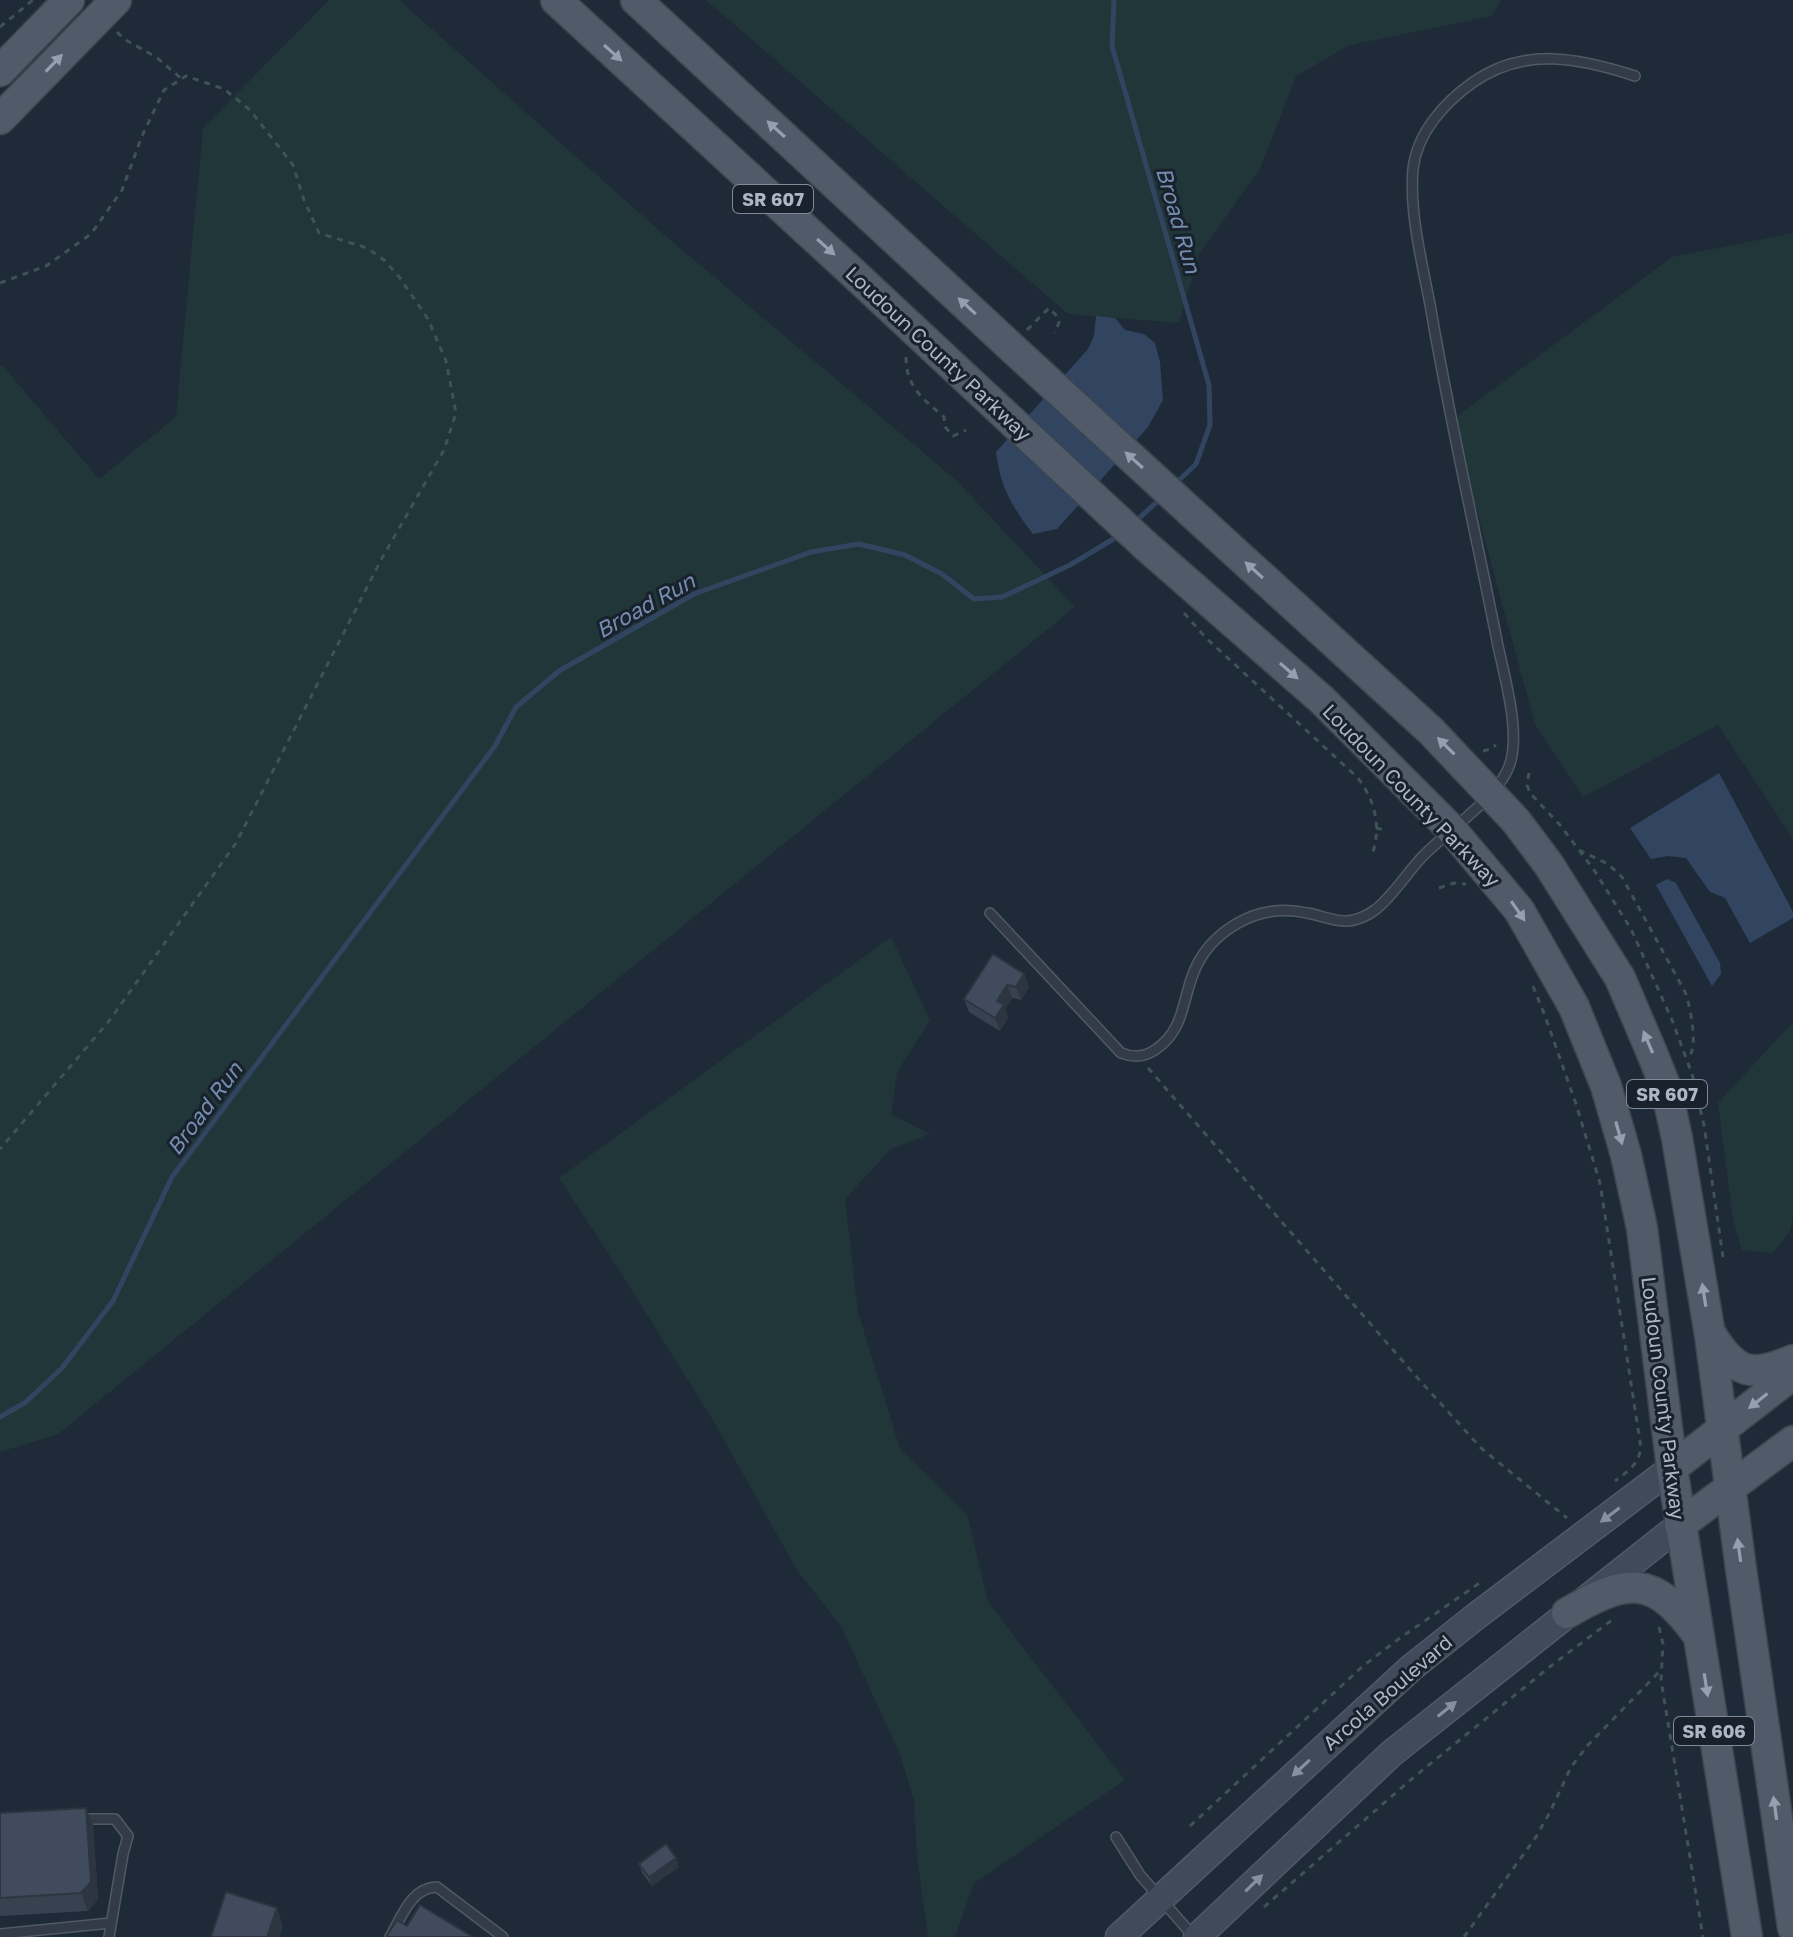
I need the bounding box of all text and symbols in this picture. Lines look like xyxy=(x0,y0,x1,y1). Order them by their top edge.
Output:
one-way arrow xyxy=(603,43,622,61)
one-way arrow xyxy=(45,54,63,73)
one-way arrow xyxy=(767,120,786,138)
water label: Broad Run xyxy=(1151,164,1207,278)
road number: SR 607 xyxy=(733,185,813,213)
one-way arrow xyxy=(816,238,835,256)
street label: Loudoun County Parkway xyxy=(841,261,1037,445)
one-way arrow xyxy=(957,297,976,315)
one-way arrow xyxy=(1125,452,1144,470)
one-way arrow xyxy=(1245,561,1264,579)
water label: Broad Run xyxy=(591,566,701,643)
one-way arrow xyxy=(1279,662,1299,679)
street label: Loudoun County Parkway xyxy=(1318,699,1506,891)
one-way arrow xyxy=(1437,737,1455,756)
one-way arrow xyxy=(1510,900,1525,921)
one-way arrow xyxy=(1641,1030,1654,1054)
water label: Broad Run xyxy=(160,1055,248,1160)
road number: SR 607 xyxy=(1627,1080,1707,1108)
one-way arrow xyxy=(1613,1121,1626,1145)
street label: Loudoun County Parkway xyxy=(1637,1275,1691,1521)
one-way arrow xyxy=(1697,1283,1710,1308)
one-way arrow xyxy=(1748,1392,1768,1408)
one-way arrow xyxy=(1600,1507,1620,1523)
one-way arrow xyxy=(1732,1537,1745,1562)
street label: Arcola Boulevard xyxy=(1318,1629,1456,1755)
one-way arrow xyxy=(1701,1672,1713,1697)
one-way arrow xyxy=(1437,1701,1457,1718)
road number: SR 606 xyxy=(1674,1717,1754,1745)
one-way arrow xyxy=(1291,1759,1310,1777)
one-way arrow xyxy=(1768,1795,1781,1820)
one-way arrow xyxy=(1244,1874,1263,1893)

